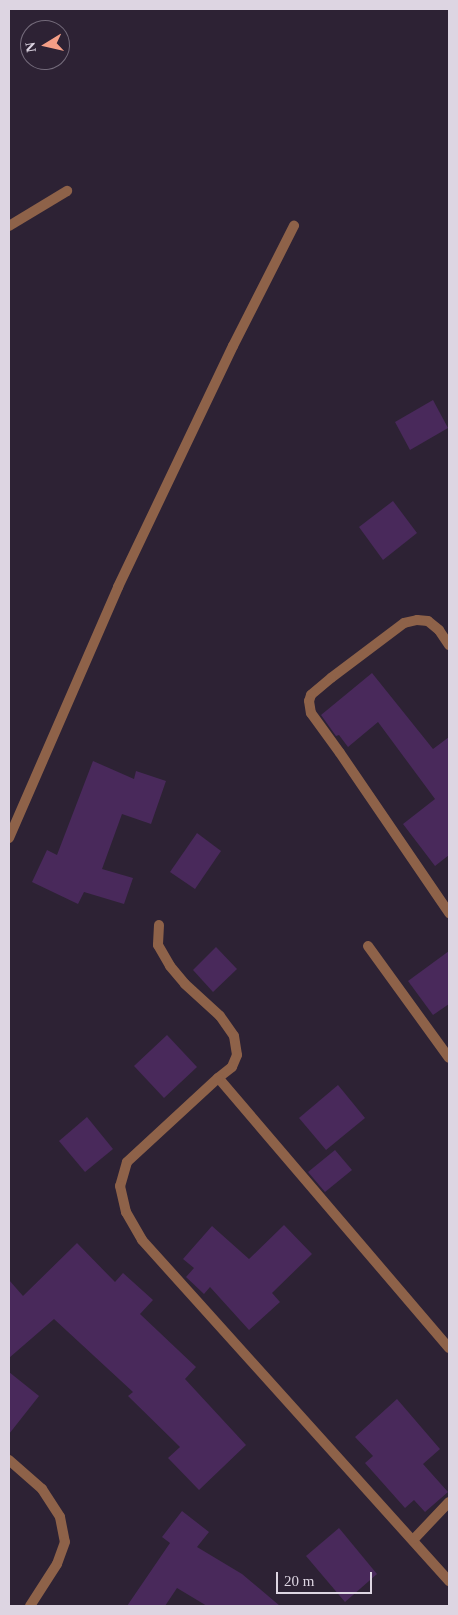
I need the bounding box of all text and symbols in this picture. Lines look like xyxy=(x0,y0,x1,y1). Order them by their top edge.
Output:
north arrow xyxy=(20,20,70,70)
text: N xyxy=(22,41,39,53)
scale bar xyxy=(278,1562,374,1594)
text: 20 m xyxy=(284,1573,314,1589)

